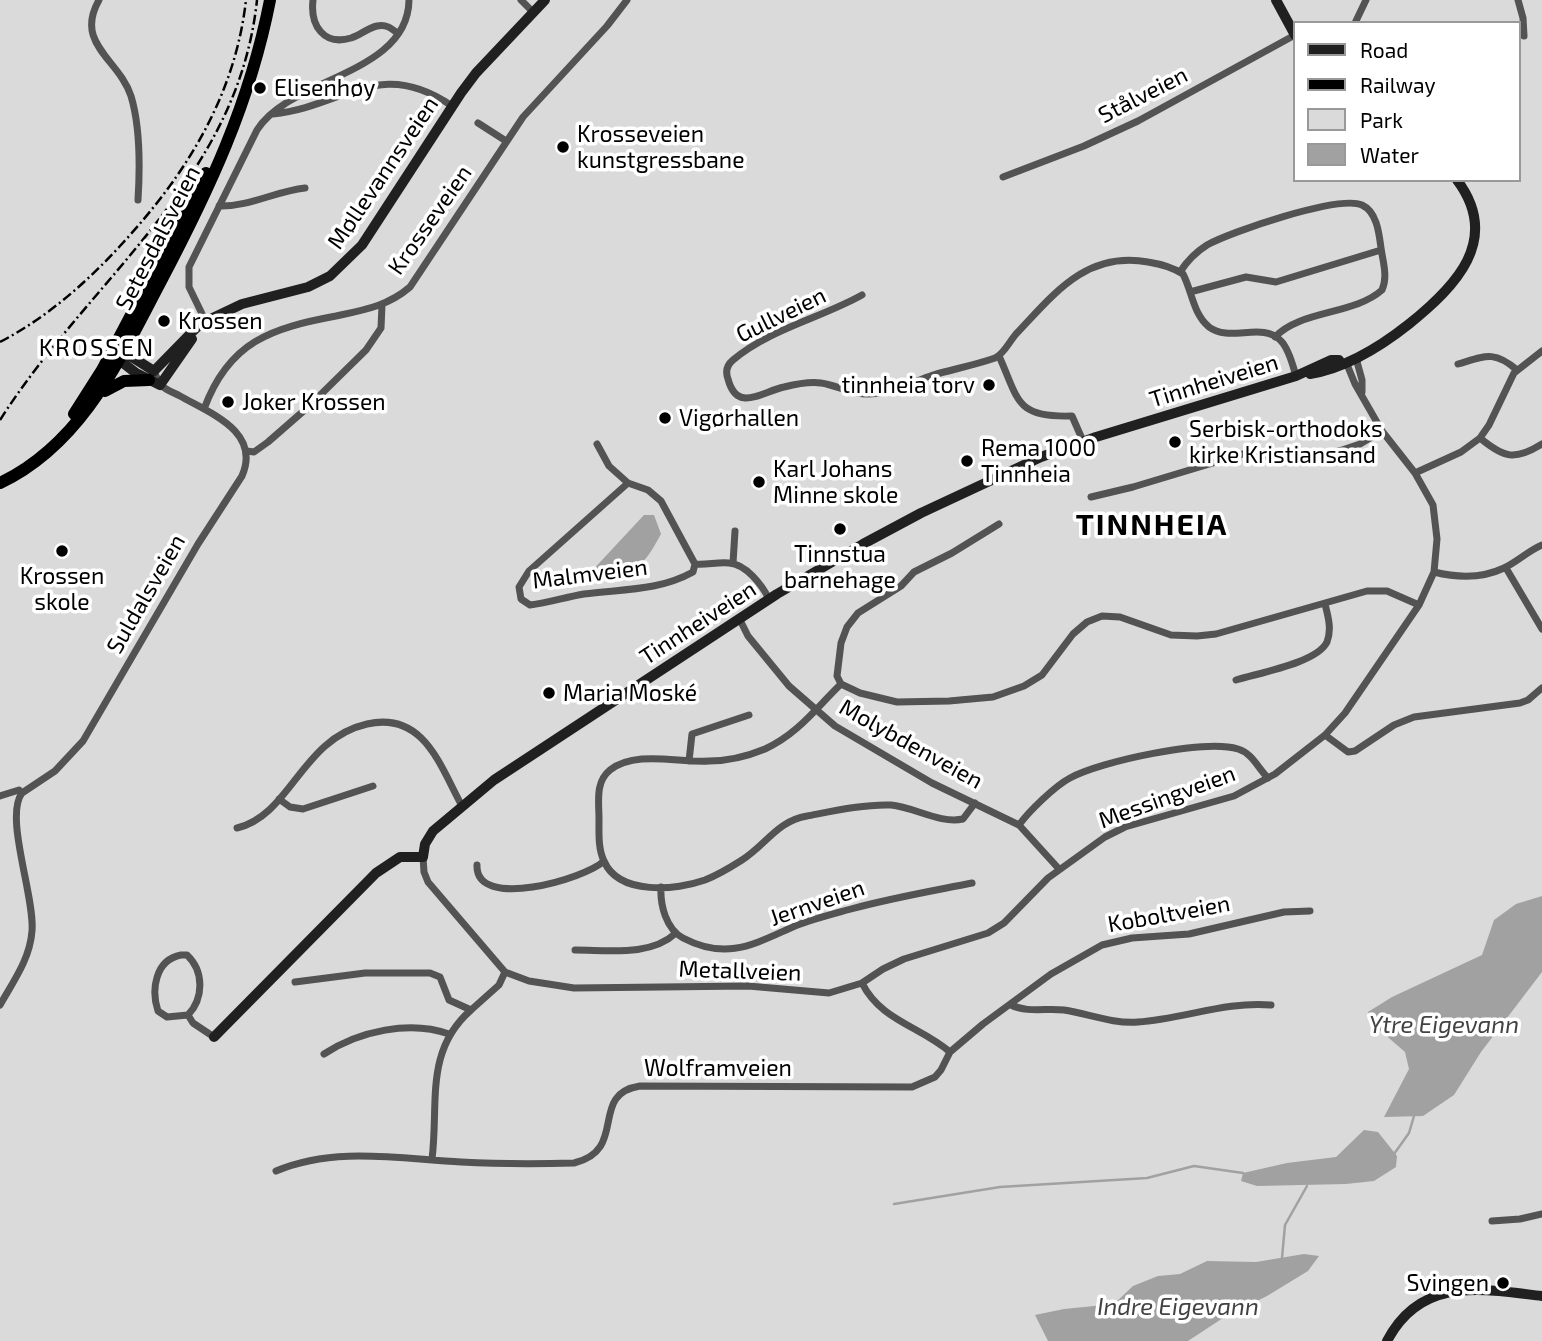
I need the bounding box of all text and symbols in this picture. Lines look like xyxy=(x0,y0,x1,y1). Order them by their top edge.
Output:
legend xyxy=(1294,21,1521,182)
text: Road xyxy=(1360,37,1408,62)
street label: Stålveien xyxy=(1094,61,1192,129)
text: Railway xyxy=(1360,72,1436,97)
place label: Elisenhøy xyxy=(274,74,375,102)
marker: Elisenhøy xyxy=(252,80,268,96)
street label: Møllevannsveien xyxy=(322,91,444,255)
text: Park xyxy=(1360,107,1403,132)
place label: Krosseveien kunstgressbane xyxy=(577,120,745,174)
marker: Krosseveien kunstgressbane xyxy=(555,139,571,155)
text: Water xyxy=(1360,142,1419,167)
street label: Krosseveien xyxy=(382,160,478,280)
street label: Setesdalsveien xyxy=(110,161,206,315)
street label: Gullveien xyxy=(732,281,830,349)
place label: Krossen xyxy=(178,307,263,335)
marker: Krossen xyxy=(156,313,172,329)
district label: KROSSEN xyxy=(40,334,154,362)
street label: Tinnheiveien xyxy=(1146,348,1282,414)
place label: tinnheia torv xyxy=(841,371,975,399)
marker: tinnheia torv xyxy=(981,377,997,393)
place label: Joker Krossen xyxy=(242,388,386,416)
marker: Joker Krossen xyxy=(220,394,236,410)
place label: Vigørhallen xyxy=(679,404,799,432)
marker: Vigørhallen xyxy=(657,410,673,426)
place label: Serbisk-orthodoks kirke Kristiansand xyxy=(1189,415,1383,469)
place label: Rema 1000 Tinnheia xyxy=(981,434,1096,488)
marker: Serbisk-orthodoks kirke Kristiansand xyxy=(1167,434,1183,450)
marker: Rema 1000 Tinnheia xyxy=(959,453,975,469)
place label: Karl Johans Minne skole xyxy=(773,455,898,509)
marker: Karl Johans Minne skole xyxy=(751,474,767,490)
district label: TINNHEIA xyxy=(1077,507,1227,543)
marker: Tinnstua barnehage xyxy=(832,521,848,537)
street label: Suldalsveien xyxy=(101,530,191,658)
place label: Tinnstua barnehage xyxy=(784,540,896,594)
marker: Krossen skole xyxy=(54,543,70,559)
street label: Malmveien xyxy=(531,553,649,595)
place label: Krossen skole xyxy=(20,562,104,616)
street label: Tinnheiveien xyxy=(635,575,761,671)
place label: Maria Moské xyxy=(563,679,697,707)
marker: Maria Moské xyxy=(541,685,557,701)
street label: Molybdenveien xyxy=(835,693,987,795)
street label: Messingveien xyxy=(1095,759,1239,835)
street label: Jernveien xyxy=(766,874,868,932)
street label: Koboltveien xyxy=(1106,890,1232,938)
street label: Metallveien xyxy=(678,955,802,987)
water label: Ytre Eigevann xyxy=(1369,1011,1519,1039)
street label: Wolframveien xyxy=(644,1054,792,1082)
place label: Svingen xyxy=(1407,1269,1489,1297)
marker: Svingen xyxy=(1495,1275,1511,1291)
water label: Indre Eigevann xyxy=(1097,1293,1259,1321)

